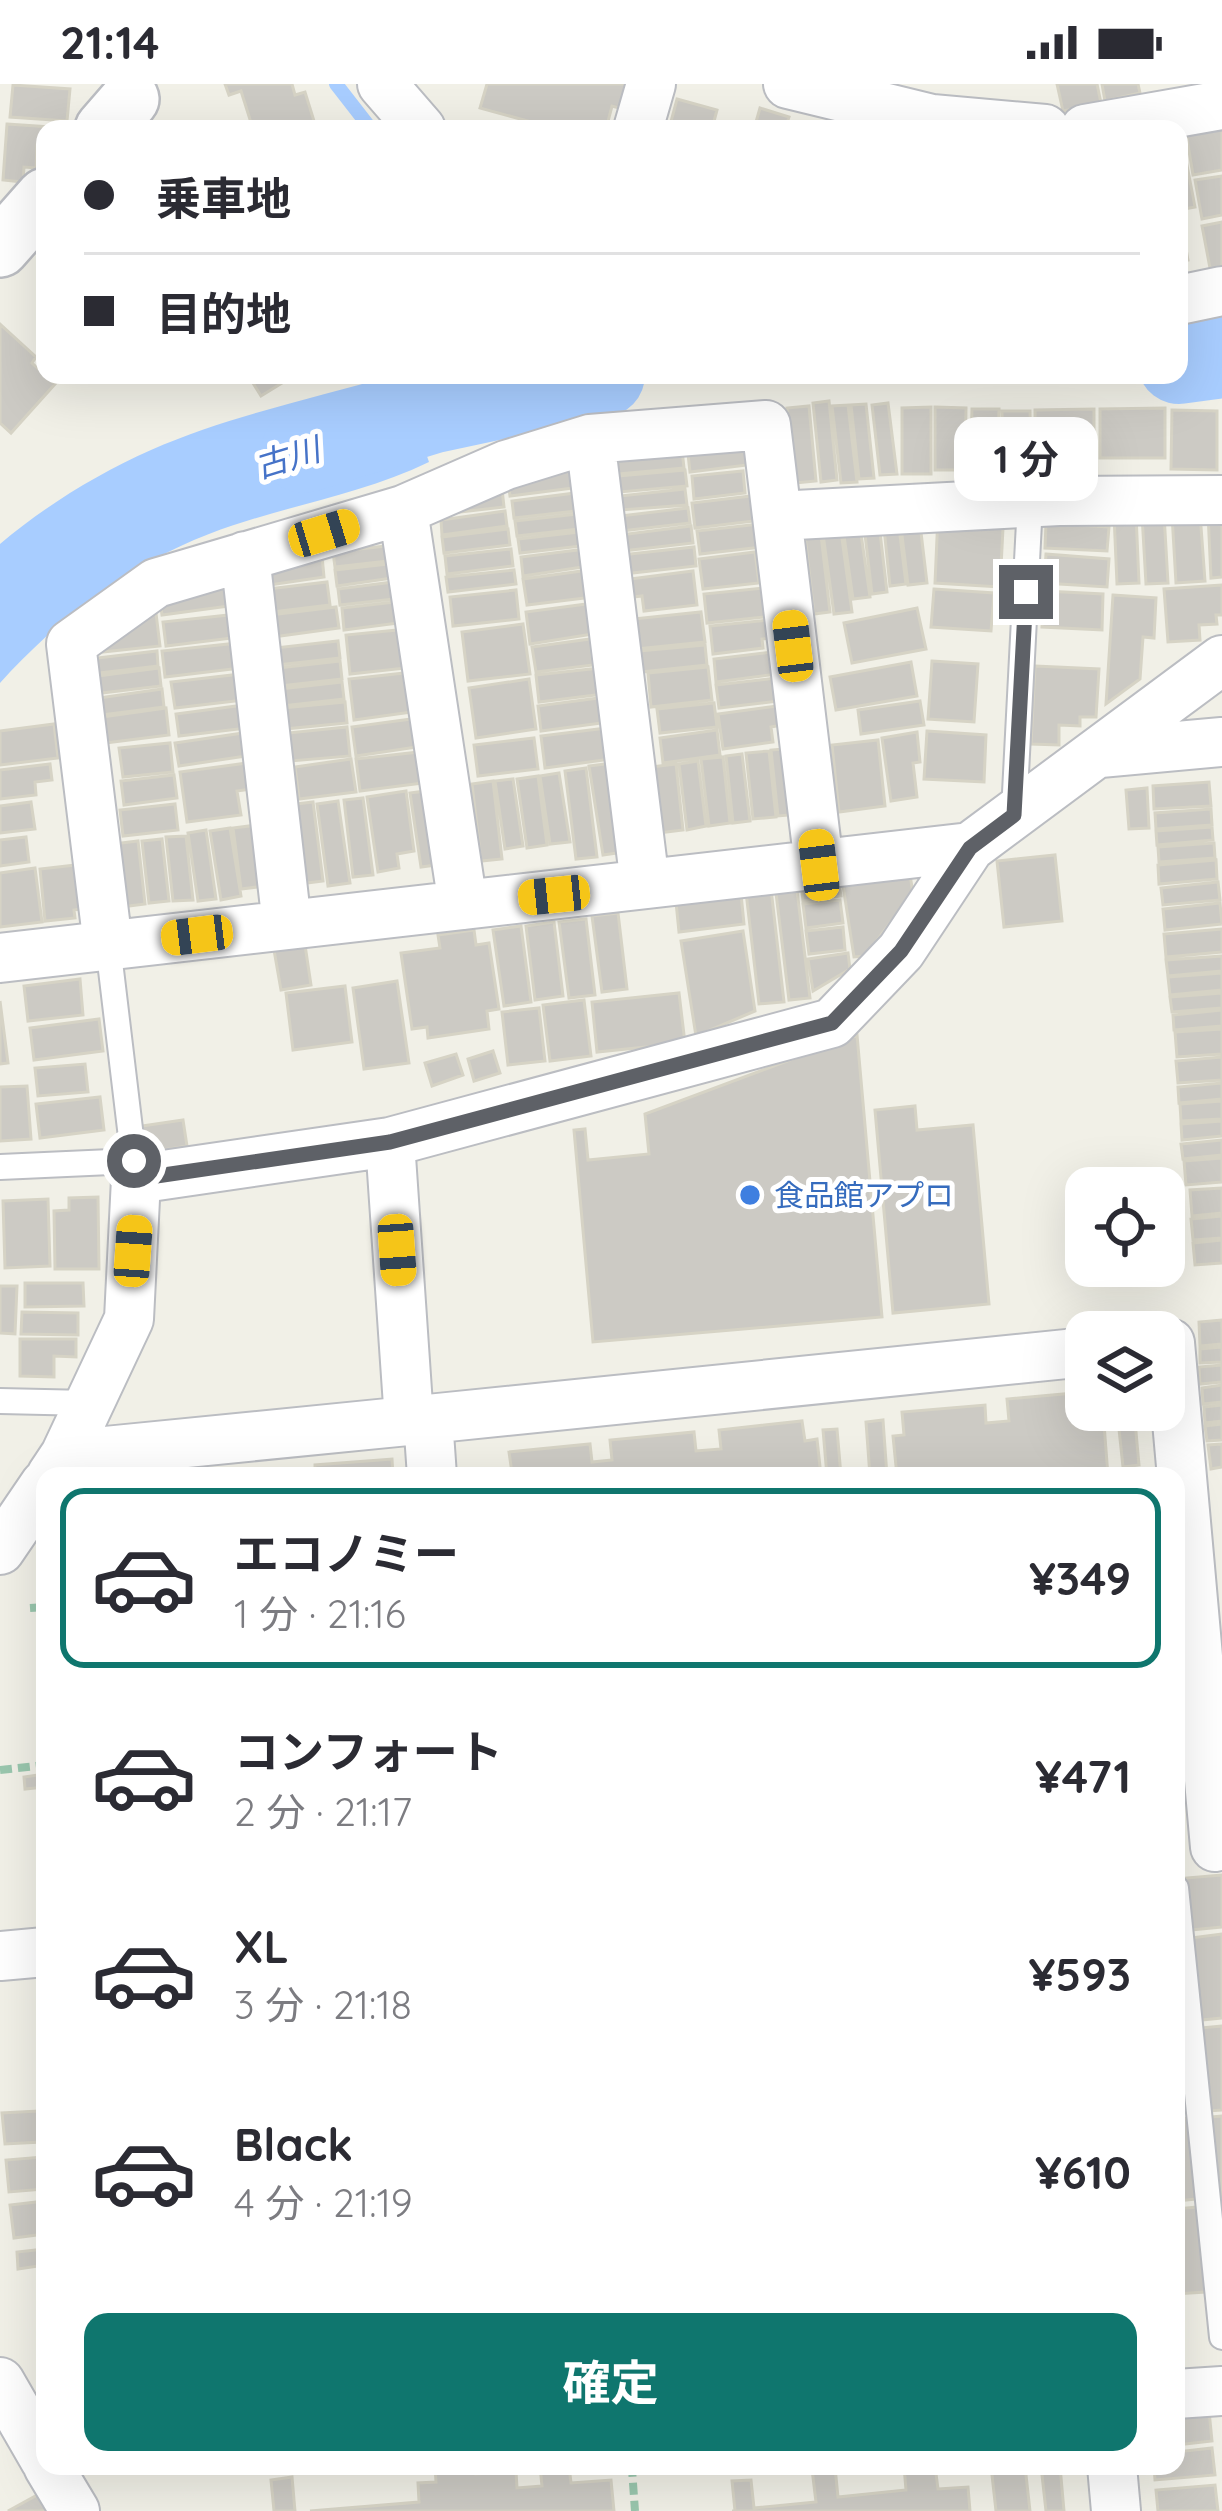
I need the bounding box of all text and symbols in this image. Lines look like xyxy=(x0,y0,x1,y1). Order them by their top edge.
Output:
text: 21:14 xyxy=(60,14,159,70)
text: 乗車地 xyxy=(156,170,291,226)
text: 目的地 xyxy=(156,285,291,341)
callout: 1 分 xyxy=(954,418,1098,502)
water label: 古川 xyxy=(249,427,327,486)
text: 1 分 xyxy=(993,434,1059,483)
car xyxy=(284,505,364,561)
route end xyxy=(999,565,1053,619)
car xyxy=(771,608,815,684)
car xyxy=(797,827,841,903)
car xyxy=(516,873,592,917)
car xyxy=(159,913,235,957)
route start xyxy=(107,1134,161,1188)
map controls xyxy=(1065,1167,1185,1431)
button: locate xyxy=(1065,1167,1185,1287)
place label: 食品館アプロ xyxy=(774,1176,954,1214)
marker: 食品館アプロ xyxy=(737,1182,763,1208)
car xyxy=(377,1213,417,1287)
car xyxy=(113,1214,153,1288)
button: layers xyxy=(1065,1311,1185,1431)
icon: car xyxy=(90,1524,198,1632)
text: エコノミー xyxy=(234,1525,459,1581)
text: ¥349 xyxy=(1029,1550,1131,1606)
text: 1 分 · 21:16 xyxy=(234,1589,406,1638)
icon: car xyxy=(90,1722,198,1830)
text: コンフォート xyxy=(234,1723,503,1779)
text: ¥471 xyxy=(1035,1748,1131,1804)
text: 2 分 · 21:17 xyxy=(234,1787,412,1836)
text: XL xyxy=(234,1918,289,1974)
icon: car xyxy=(90,1920,198,2028)
text: ¥593 xyxy=(1029,1946,1131,2002)
text: 3 分 · 21:18 xyxy=(234,1980,412,2029)
text: Black xyxy=(234,2116,353,2172)
icon: car xyxy=(90,2118,198,2226)
text: ¥610 xyxy=(1035,2144,1131,2200)
text: 4 分 · 21:19 xyxy=(234,2178,413,2227)
button: 確定 xyxy=(84,2313,1137,2451)

